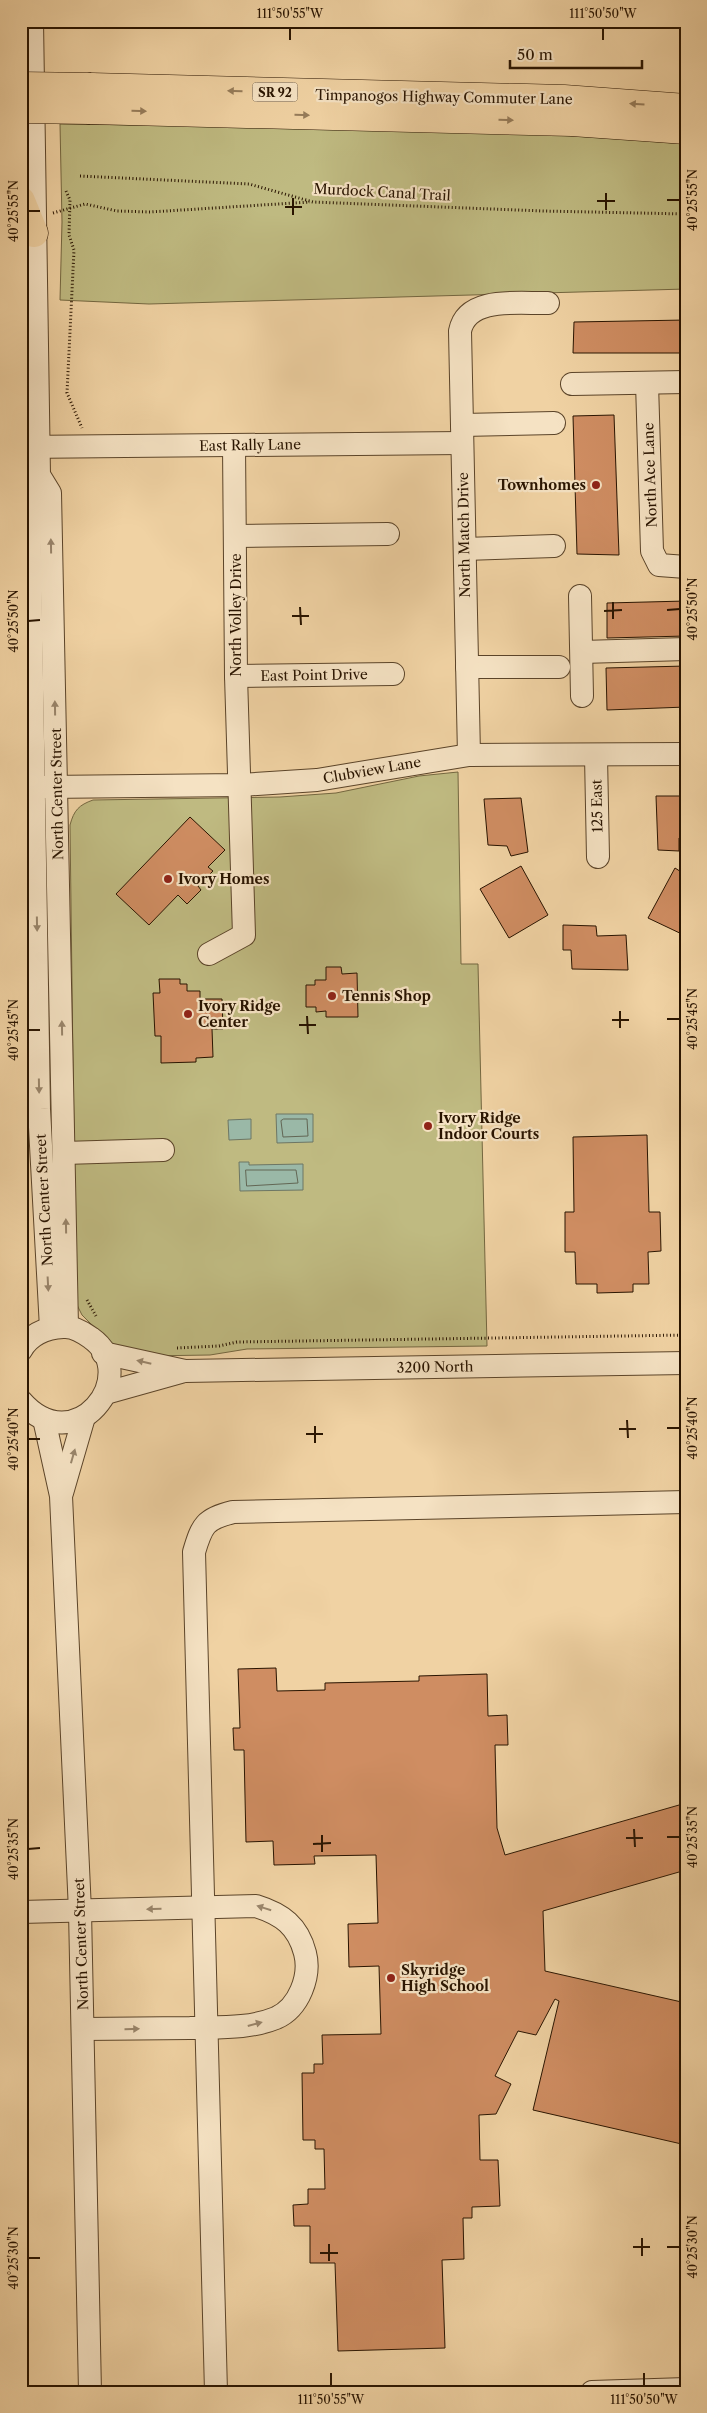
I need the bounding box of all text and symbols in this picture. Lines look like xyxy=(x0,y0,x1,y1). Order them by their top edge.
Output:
text: 111°50'55"W xyxy=(257,6,324,21)
text: 111°50'50"W xyxy=(569,6,638,21)
scale bar xyxy=(510,38,642,70)
text: 50 m xyxy=(517,45,553,64)
road number: SR 92 xyxy=(252,82,298,101)
street label: Timpanogos Highway Commuter Lane xyxy=(315,86,573,108)
one-way arrow xyxy=(226,87,242,95)
one-way arrow xyxy=(629,100,645,108)
one-way arrow xyxy=(131,107,147,115)
one-way arrow xyxy=(294,111,310,119)
one-way arrow xyxy=(498,116,514,124)
text: 40°25'55"N xyxy=(685,169,700,231)
street label: Murdock Canal Trail xyxy=(313,179,451,205)
text: 40°25'55"N xyxy=(6,180,21,242)
street label: North Ace Lane xyxy=(639,422,661,528)
street label: East Rally Lane xyxy=(199,435,301,455)
street label: North Match Drive xyxy=(454,472,474,598)
place label: Townhomes xyxy=(498,476,586,494)
marker: Townhomes xyxy=(590,479,602,491)
one-way arrow xyxy=(47,538,55,554)
street label: North Volley Drive xyxy=(227,553,245,677)
text: 40°25'50"N xyxy=(685,577,700,640)
text: 40°25'50"N xyxy=(6,589,21,652)
street label: East Point Drive xyxy=(260,665,368,685)
one-way arrow xyxy=(51,700,59,716)
street label: North Center Street xyxy=(47,728,67,860)
street label: Clubview Lane xyxy=(322,752,423,787)
street label: 125 East xyxy=(588,779,606,833)
place label: Ivory Homes xyxy=(178,870,269,888)
marker: Ivory Homes xyxy=(162,873,174,885)
one-way arrow xyxy=(33,916,41,932)
place label: Tennis Shop xyxy=(342,987,431,1005)
text: 40°25'45"N xyxy=(685,988,700,1050)
marker: Tennis Shop xyxy=(326,990,338,1002)
place label: Ivory Ridge Center xyxy=(198,997,281,1031)
text: 40°25'45"N xyxy=(6,999,21,1061)
marker: Ivory Ridge Center xyxy=(182,1008,194,1020)
one-way arrow xyxy=(58,1020,66,1036)
one-way arrow xyxy=(35,1079,43,1095)
place label: Ivory Ridge Indoor Courts xyxy=(438,1109,539,1143)
marker: Ivory Ridge Indoor Courts xyxy=(422,1120,434,1132)
street label: North Center Street xyxy=(32,1133,56,1267)
one-way arrow xyxy=(61,1217,69,1233)
one-way arrow xyxy=(45,1276,53,1292)
street label: 3200 North xyxy=(397,1357,474,1377)
one-way arrow xyxy=(136,1358,151,1366)
text: 40°25'40"N xyxy=(685,1397,700,1459)
text: 40°25'40"N xyxy=(6,1408,21,1470)
one-way arrow xyxy=(69,1449,77,1464)
text: 40°25'35"N xyxy=(685,1806,700,1868)
text: 40°25'35"N xyxy=(6,1818,21,1880)
street label: North Center Street xyxy=(70,1878,92,2010)
one-way arrow xyxy=(257,1904,272,1912)
one-way arrow xyxy=(146,1905,162,1913)
place label: Skyridge High School xyxy=(401,1961,489,1995)
marker: Skyridge High School xyxy=(385,1972,397,1984)
one-way arrow xyxy=(247,2020,262,2028)
one-way arrow xyxy=(124,2024,140,2032)
text: 40°25'30"N xyxy=(685,2215,700,2279)
text: 40°25'30"N xyxy=(6,2226,21,2290)
text: 111°50'55"W xyxy=(298,2392,365,2407)
text: 111°50'50"W xyxy=(610,2392,679,2407)

